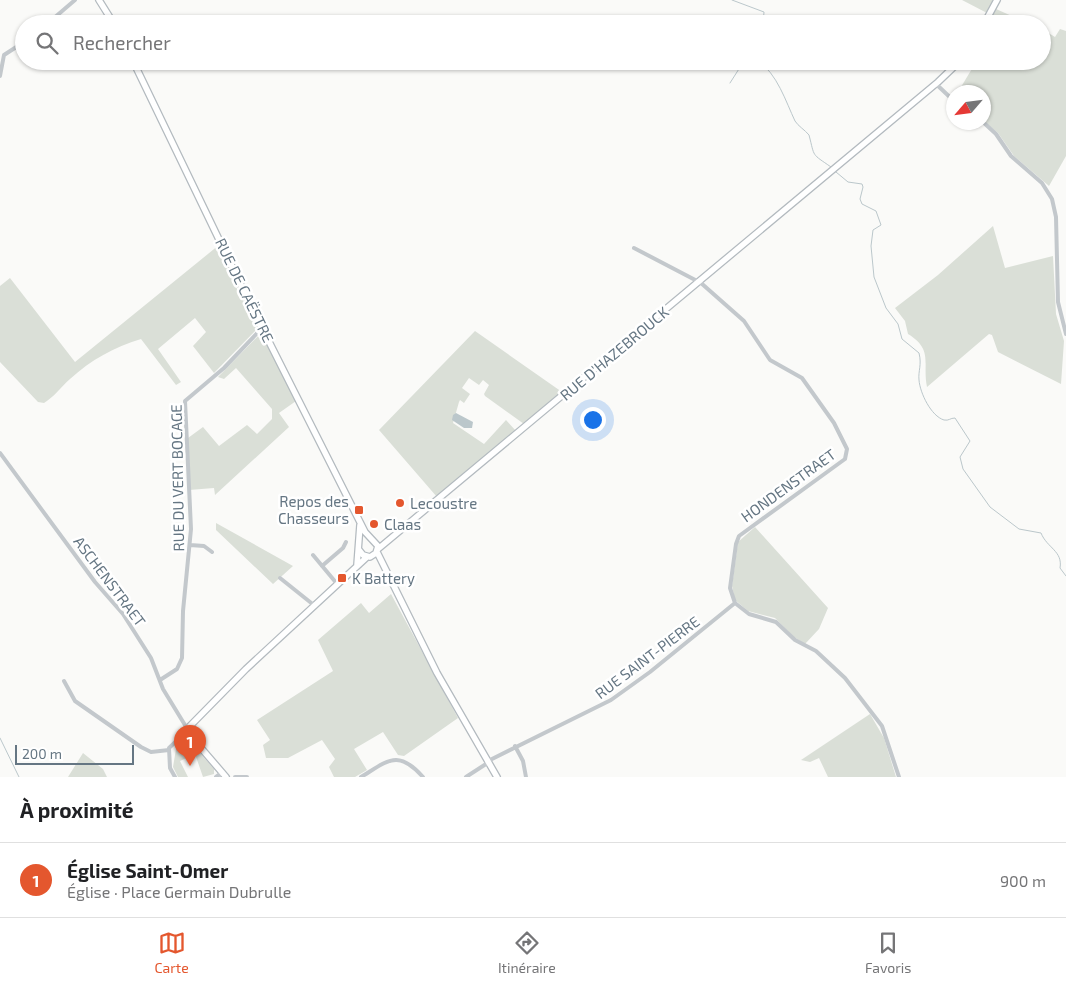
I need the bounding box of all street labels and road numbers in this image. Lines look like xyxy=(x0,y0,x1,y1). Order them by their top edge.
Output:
street label: RUE DE CAËSTRE xyxy=(212,235,278,345)
street label: RUE D'HAZEBROUCK xyxy=(556,302,672,404)
street label: RUE DU VERT BOCAGE xyxy=(167,404,187,552)
street label: HONDENSTRAET xyxy=(737,445,839,525)
street label: ASCHENSTRAET xyxy=(70,532,150,630)
street label: RUE SAINT-PIERRE xyxy=(591,612,703,702)

